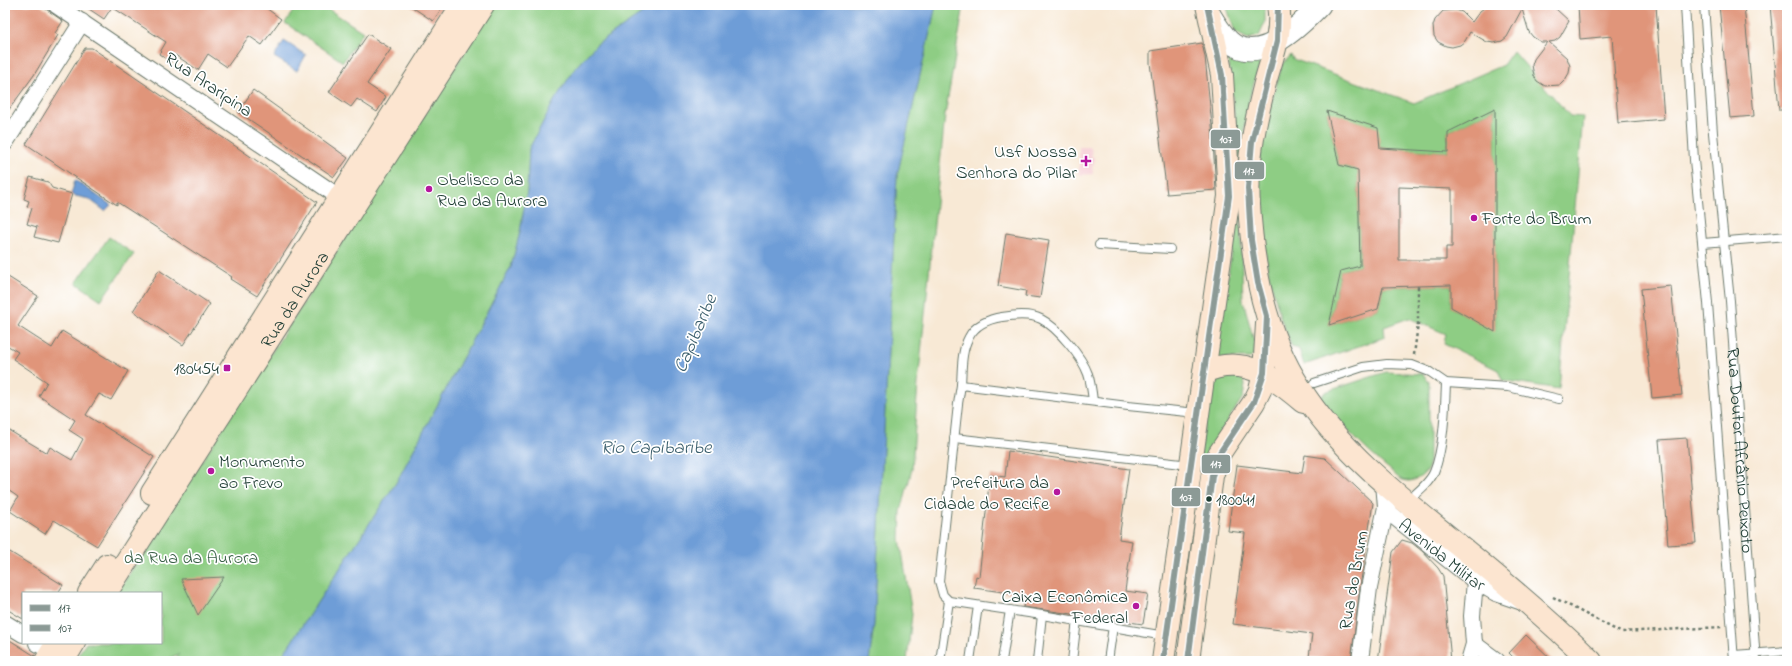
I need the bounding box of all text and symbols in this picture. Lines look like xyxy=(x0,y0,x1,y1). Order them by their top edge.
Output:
street label: Rua Araripina xyxy=(159,47,257,125)
line badge: 107 xyxy=(1210,129,1241,149)
text: 107 xyxy=(1220,132,1233,148)
place label: Usf Nossa Senhora do Pilar xyxy=(956,140,1077,187)
marker: Usf Nossa Senhora do Pilar xyxy=(1080,155,1092,167)
line badge: 117 xyxy=(1234,161,1265,180)
text: 117 xyxy=(1243,164,1255,180)
place label: Obelisco da Rua da Aurora xyxy=(437,168,547,215)
marker: Obelisco da Rua da Aurora xyxy=(424,184,434,194)
place label: Forte do Brum xyxy=(1481,207,1592,233)
marker: Forte do Brum xyxy=(1469,213,1479,223)
street label: Rua da Aurora xyxy=(255,247,337,354)
water label: Capibaribe xyxy=(668,289,725,377)
street label: Rua Doutor Afrânio Peixoto xyxy=(1718,347,1759,554)
place label: 180454 xyxy=(174,357,220,383)
marker: 180454 xyxy=(222,363,232,373)
water label: Rio Capibaribe xyxy=(600,435,713,462)
place label: Monumento ao Frevo xyxy=(219,450,305,497)
line badge: 117 xyxy=(1201,454,1231,474)
text: 117 xyxy=(1210,457,1222,473)
marker: Monumento ao Frevo xyxy=(206,466,216,476)
place label: Prefeitura da Cidade do Recife xyxy=(924,471,1050,518)
marker: Prefeitura da Cidade do Recife xyxy=(1052,487,1062,497)
line badge: 107 xyxy=(1171,487,1201,507)
place label: 180041 xyxy=(1216,488,1255,513)
text: 107 xyxy=(1180,490,1193,506)
marker: 180041 xyxy=(1204,494,1214,504)
street label: Avenida Militar xyxy=(1392,513,1490,599)
street label: Rua do Brum xyxy=(1333,529,1376,632)
park label: da Rua da Aurora xyxy=(124,546,258,572)
place label: Caixa Econômica Federal xyxy=(1001,585,1128,632)
legend xyxy=(22,592,162,644)
text: 117 xyxy=(58,600,71,618)
marker: Caixa Econômica Federal xyxy=(1131,601,1141,611)
text: 107 xyxy=(58,620,72,638)

